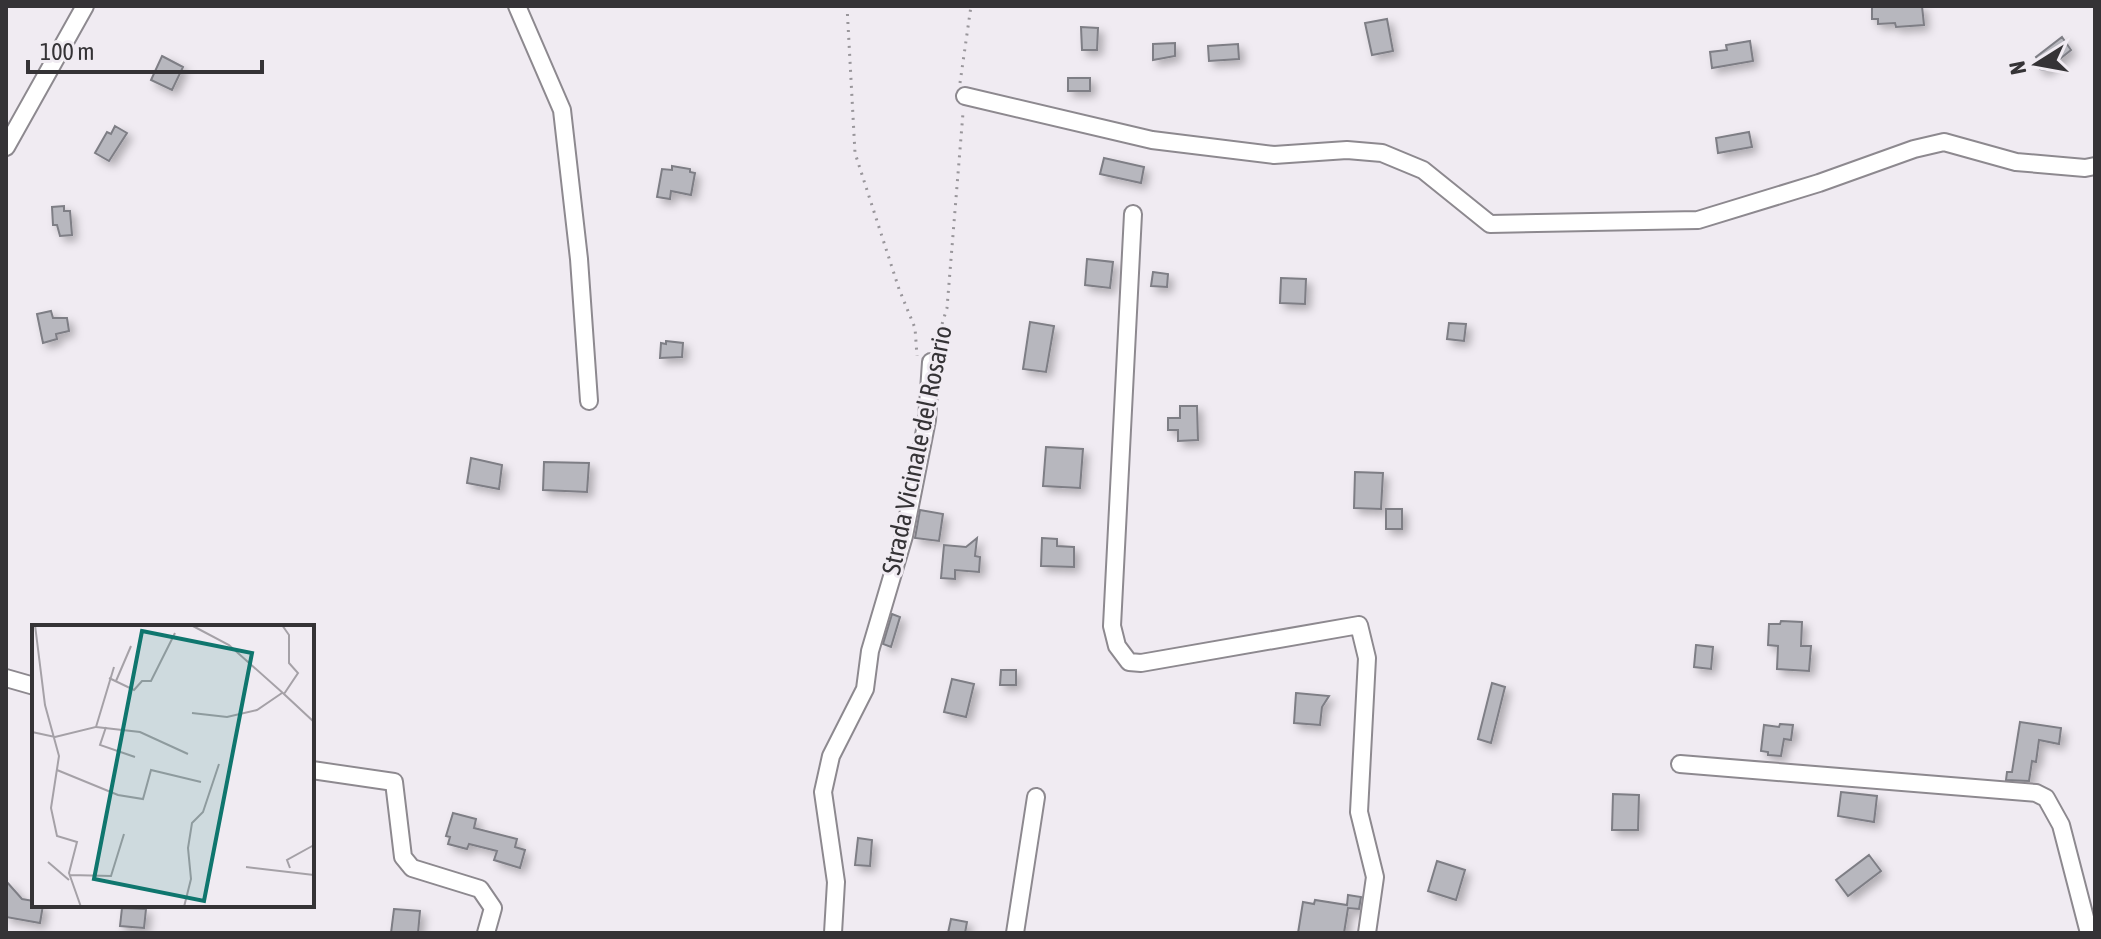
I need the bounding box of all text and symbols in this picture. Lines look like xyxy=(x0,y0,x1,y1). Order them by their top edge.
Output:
scale bar xyxy=(28,24,262,74)
north arrow xyxy=(1997,24,2077,104)
text: 100 m xyxy=(40,38,94,65)
text: N xyxy=(2003,59,2031,77)
street label: Strada Vicinale del Rosario xyxy=(876,323,958,577)
inset map xyxy=(32,625,314,907)

